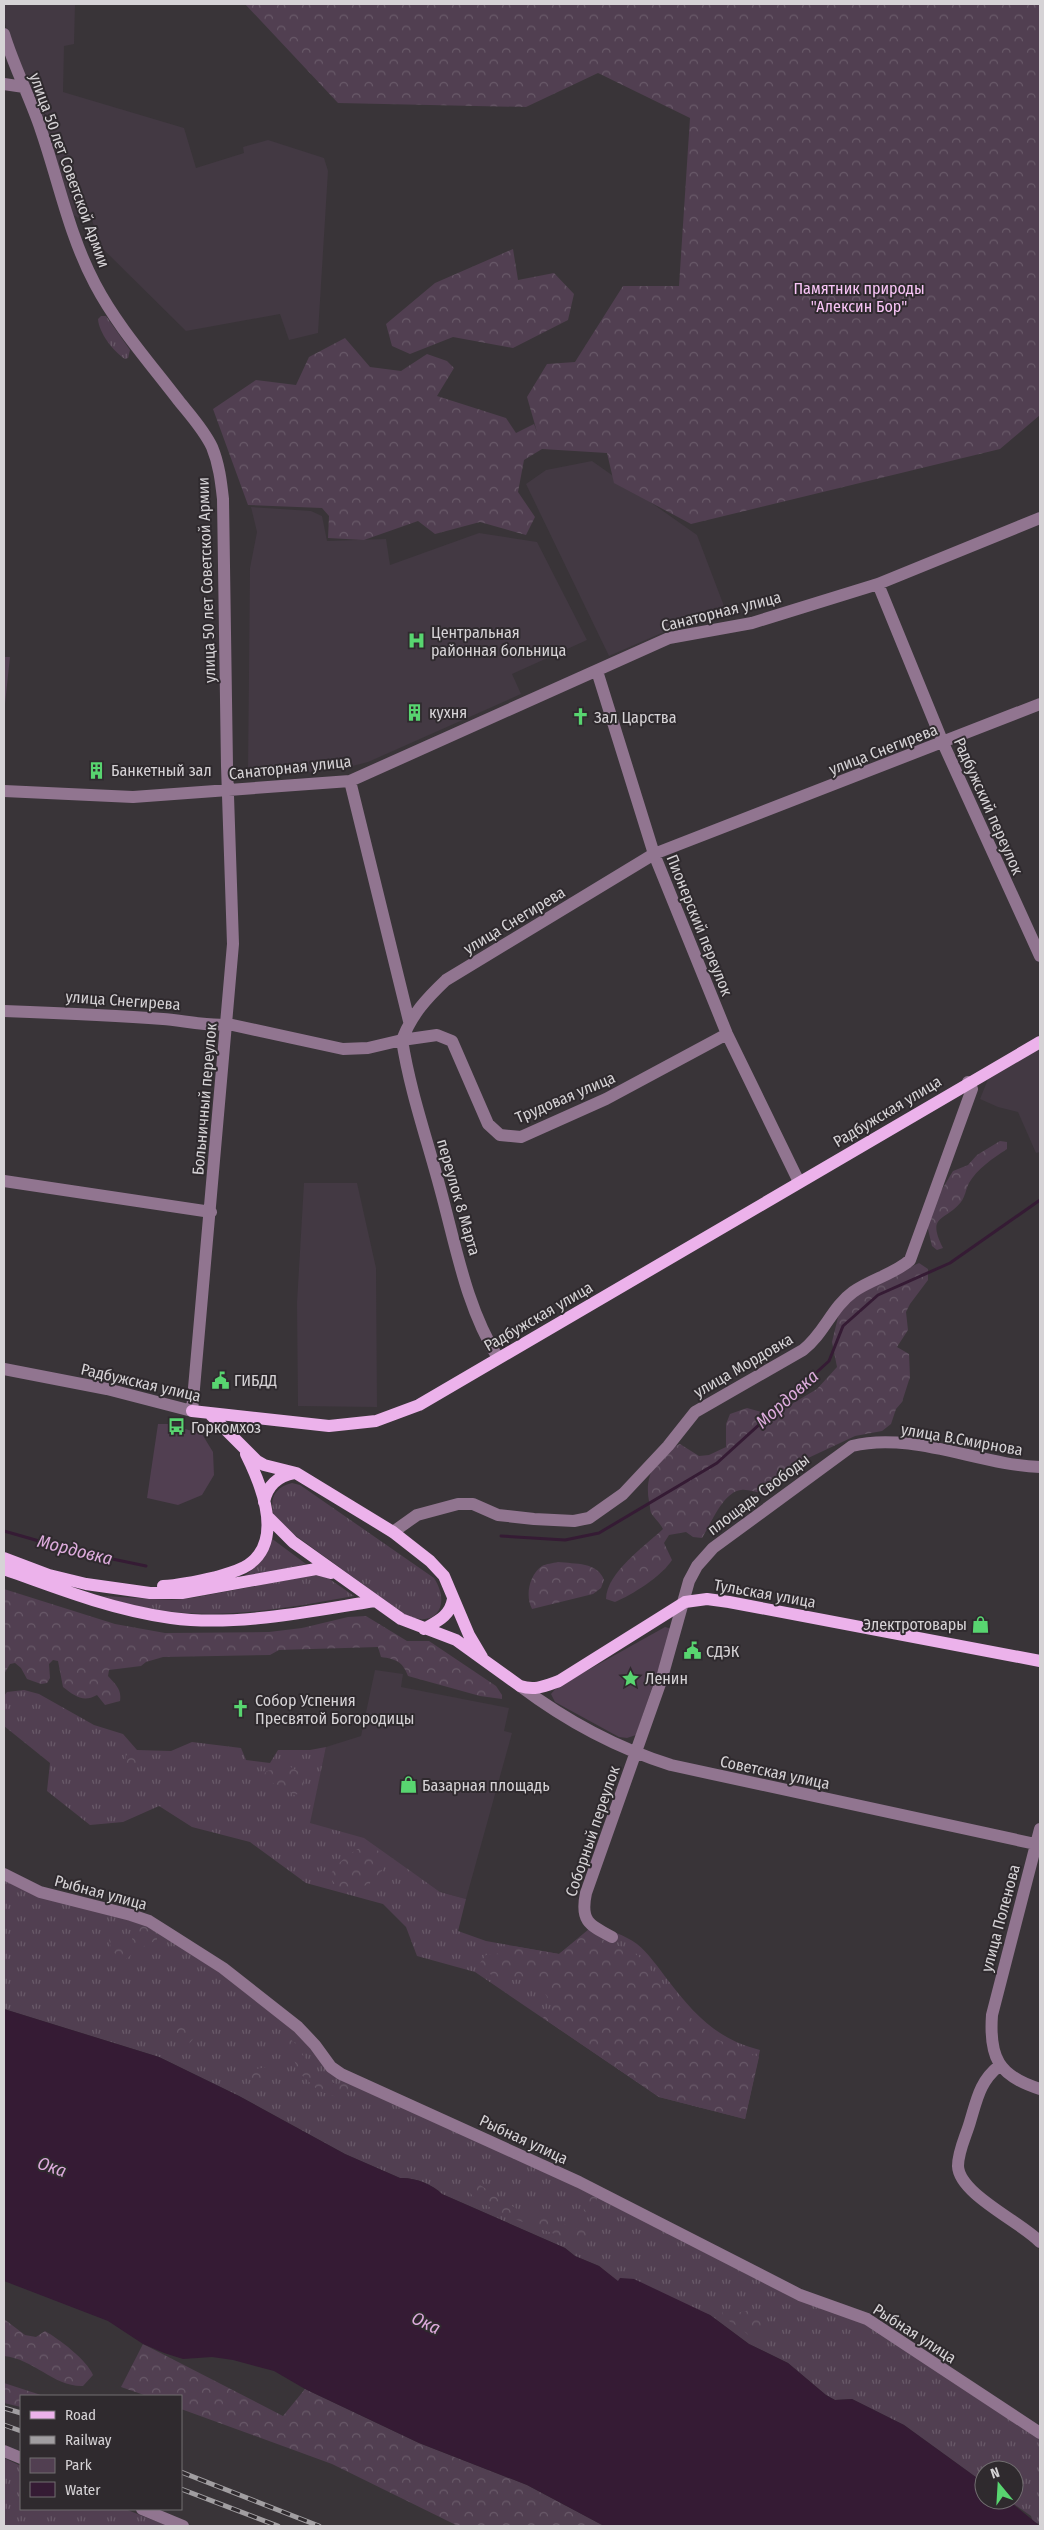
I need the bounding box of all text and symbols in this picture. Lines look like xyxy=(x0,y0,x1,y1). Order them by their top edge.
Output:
street label: улица 50 лет Советской Армии xyxy=(25,70,114,270)
park label: Памятник природы "Алексин Бор" xyxy=(793,279,925,316)
street label: улица 50 лет Советской Армии xyxy=(193,477,220,683)
street label: Санаторная улица xyxy=(659,587,783,636)
place label: Центральная районная больница xyxy=(431,623,567,660)
hospital icon: Центральная районная больница xyxy=(407,631,427,651)
building icon: кухня xyxy=(405,702,425,722)
place label: кухня xyxy=(429,703,467,722)
church icon: Зал Царства xyxy=(570,707,590,727)
place label: Зал Царства xyxy=(594,708,677,727)
street label: улица Снегирева xyxy=(826,720,940,779)
street label: Радбужский переулок xyxy=(950,735,1028,878)
street label: Санаторная улица xyxy=(228,752,352,783)
building icon: Банкетный зал xyxy=(87,760,107,780)
place label: Банкетный зал xyxy=(111,761,212,780)
street label: Пионерский переулок xyxy=(662,852,737,999)
street label: улица Снегирева xyxy=(460,883,569,958)
street label: улица Снегирева xyxy=(65,987,181,1014)
street label: Больничный переулок xyxy=(188,1022,221,1176)
street label: Трудовая улица xyxy=(512,1068,618,1127)
street label: Радбужская улица xyxy=(830,1072,945,1151)
street label: переулок 8 Марта xyxy=(433,1137,484,1258)
street label: Радбужская улица xyxy=(480,1277,596,1355)
street label: улица Мордовка xyxy=(690,1329,796,1401)
street label: Радбужская улица xyxy=(79,1359,203,1406)
water label: Мордовка xyxy=(751,1365,823,1433)
public building icon: ГИБДД xyxy=(210,1370,230,1390)
place label: ГИБДД xyxy=(234,1371,277,1390)
bus stop icon: Горкомхоз xyxy=(167,1417,187,1437)
place label: Горкомхоз xyxy=(191,1418,261,1437)
street label: улица В.Смирнова xyxy=(900,1419,1024,1460)
street label: площадь Свободы xyxy=(703,1450,813,1539)
water label: Мордовка xyxy=(35,1530,115,1570)
street label: Тульская улица xyxy=(712,1575,817,1612)
shop icon: Электротовары xyxy=(971,1614,991,1634)
place label: Электротовары xyxy=(863,1615,967,1634)
public building icon: СДЭК xyxy=(682,1641,702,1661)
place label: СДЭК xyxy=(706,1642,740,1661)
place icon: Ленин xyxy=(621,1668,641,1688)
place label: Ленин xyxy=(645,1669,688,1688)
place label: Собор Успения Пресвятой Богородицы xyxy=(255,1691,414,1728)
church icon: Собор Успения Пресвятой Богородицы xyxy=(231,1699,251,1719)
street label: Советская улица xyxy=(718,1752,832,1793)
street label: Соборный переулок xyxy=(561,1763,624,1899)
shop icon: Базарная площадь xyxy=(398,1775,418,1795)
place label: Базарная площадь xyxy=(422,1776,550,1795)
street label: улица Поленова xyxy=(977,1862,1024,1974)
street label: Рыбная улица xyxy=(52,1871,149,1914)
street label: Рыбная улица xyxy=(477,2111,571,2168)
water label: Ока xyxy=(35,2152,69,2182)
street label: Рыбная улица xyxy=(870,2300,960,2367)
water label: Ока xyxy=(408,2307,444,2339)
legend xyxy=(20,2395,182,2510)
text: Road xyxy=(65,2406,96,2424)
text: Railway xyxy=(65,2431,112,2449)
text: Park xyxy=(65,2456,92,2474)
north arrow xyxy=(974,2460,1024,2510)
text: N xyxy=(989,2464,1002,2482)
text: Water xyxy=(65,2481,101,2499)

